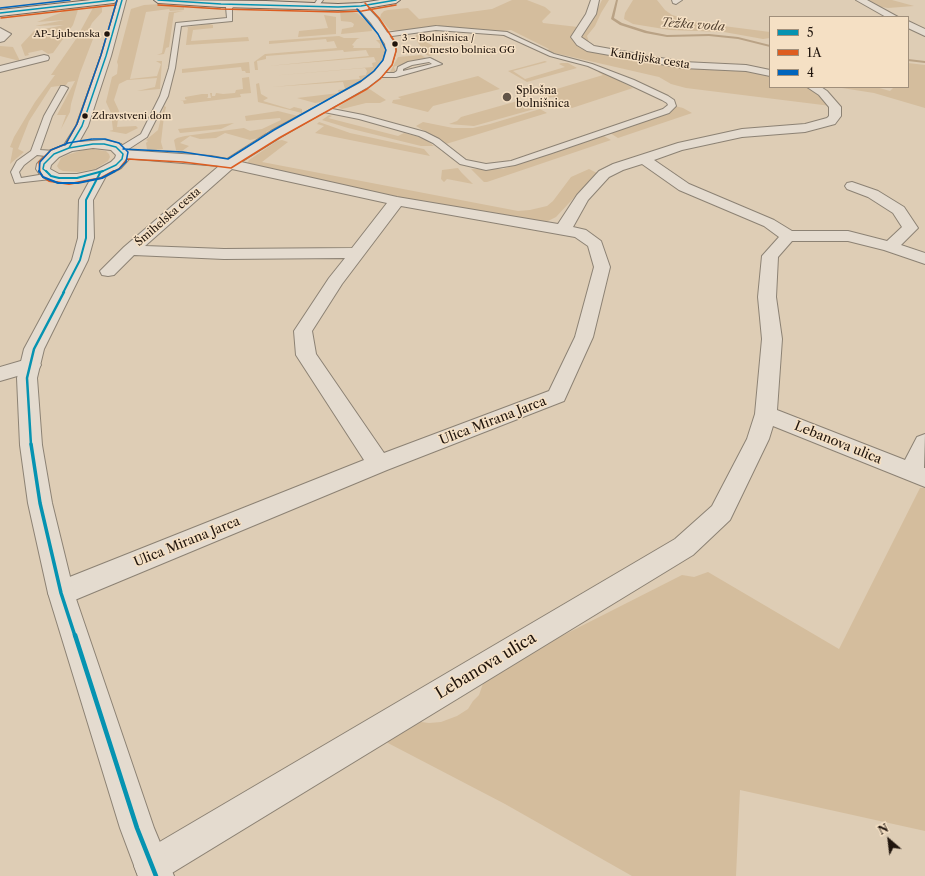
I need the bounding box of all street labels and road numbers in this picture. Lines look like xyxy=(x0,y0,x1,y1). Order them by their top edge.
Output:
street label: Kandijska cesta xyxy=(609,46,691,72)
street label: Šmihelska cesta xyxy=(133,185,203,249)
street label: Ulica Mirana Jarca xyxy=(437,393,549,449)
street label: Lebanova ulica xyxy=(792,418,884,468)
street label: Ulica Mirana Jarca xyxy=(132,514,242,570)
street label: Lebanova ulica xyxy=(432,628,540,704)

